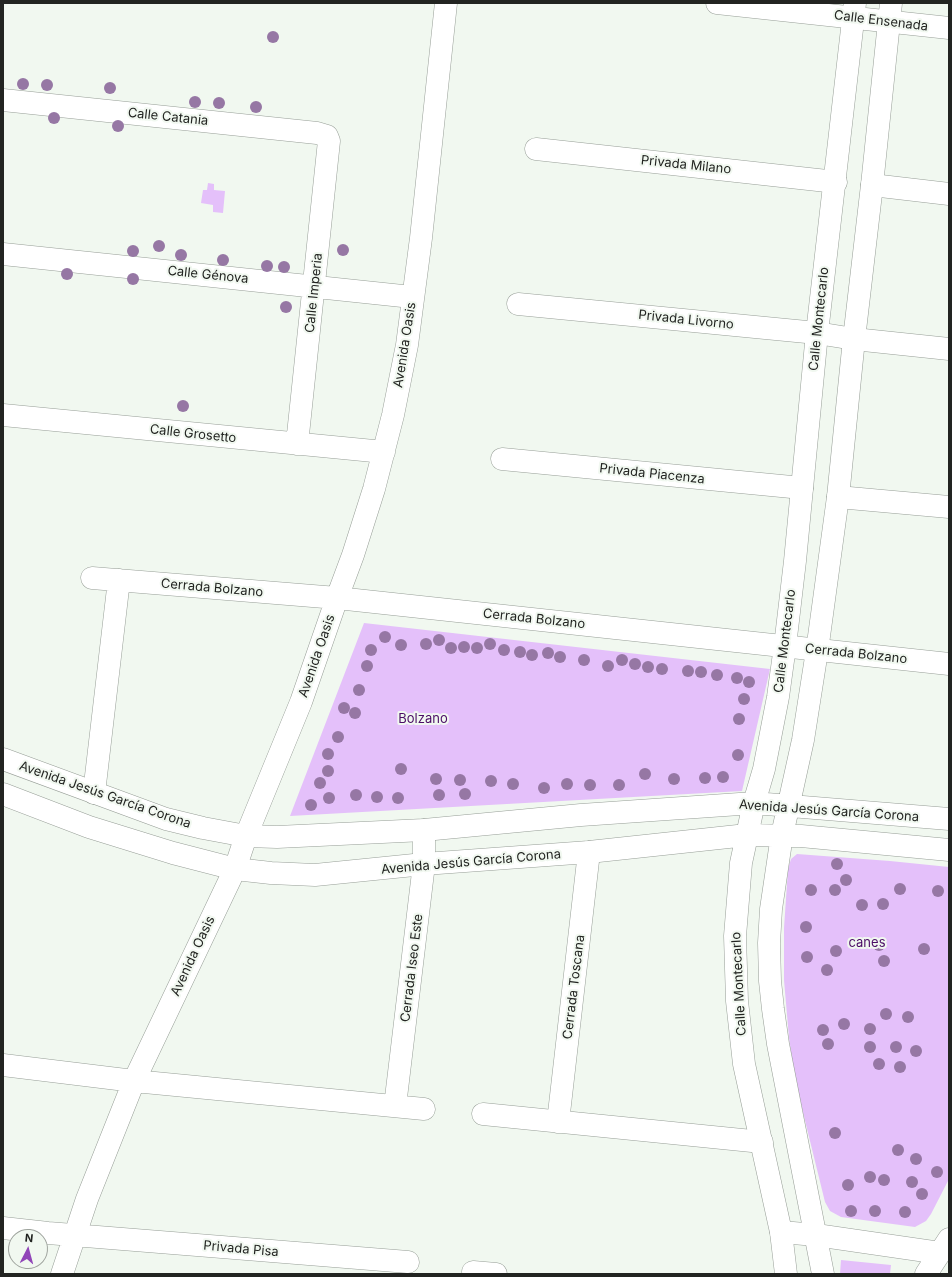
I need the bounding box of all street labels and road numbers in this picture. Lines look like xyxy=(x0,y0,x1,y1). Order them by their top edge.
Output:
street label: Calle Ensenada xyxy=(833,7,929,35)
street label: Calle Catania xyxy=(127,105,209,129)
street label: Privada Milano xyxy=(640,152,732,178)
street label: Calle Imperia xyxy=(302,252,326,334)
street label: Calle Génova xyxy=(167,263,249,287)
street label: Calle Montecarlo xyxy=(806,266,832,372)
street label: Avenida Oasis xyxy=(391,301,419,389)
street label: Privada Livorno xyxy=(637,307,735,333)
street label: Calle Grosetto xyxy=(149,422,237,446)
street label: Privada Piacenza xyxy=(599,461,705,487)
street label: Cerrada Bolzano xyxy=(160,576,264,600)
street label: Calle Montecarlo xyxy=(771,588,799,694)
street label: Cerrada Bolzano xyxy=(482,606,586,632)
street label: Avenida Oasis xyxy=(296,613,338,699)
street label: Cerrada Bolzano xyxy=(804,641,908,667)
street label: Avenida Jesús García Corona xyxy=(17,758,193,832)
street label: Avenida Jesús García Corona xyxy=(738,797,920,825)
street label: Avenida Jesús García Corona xyxy=(380,846,562,878)
street label: Avenida Oasis xyxy=(168,913,218,999)
street label: Cerrada Iseo Este xyxy=(398,913,426,1023)
street label: Calle Montecarlo xyxy=(728,932,750,1036)
street label: Cerrada Toscana xyxy=(560,934,588,1040)
street label: Privada Pisa xyxy=(203,1238,279,1260)

